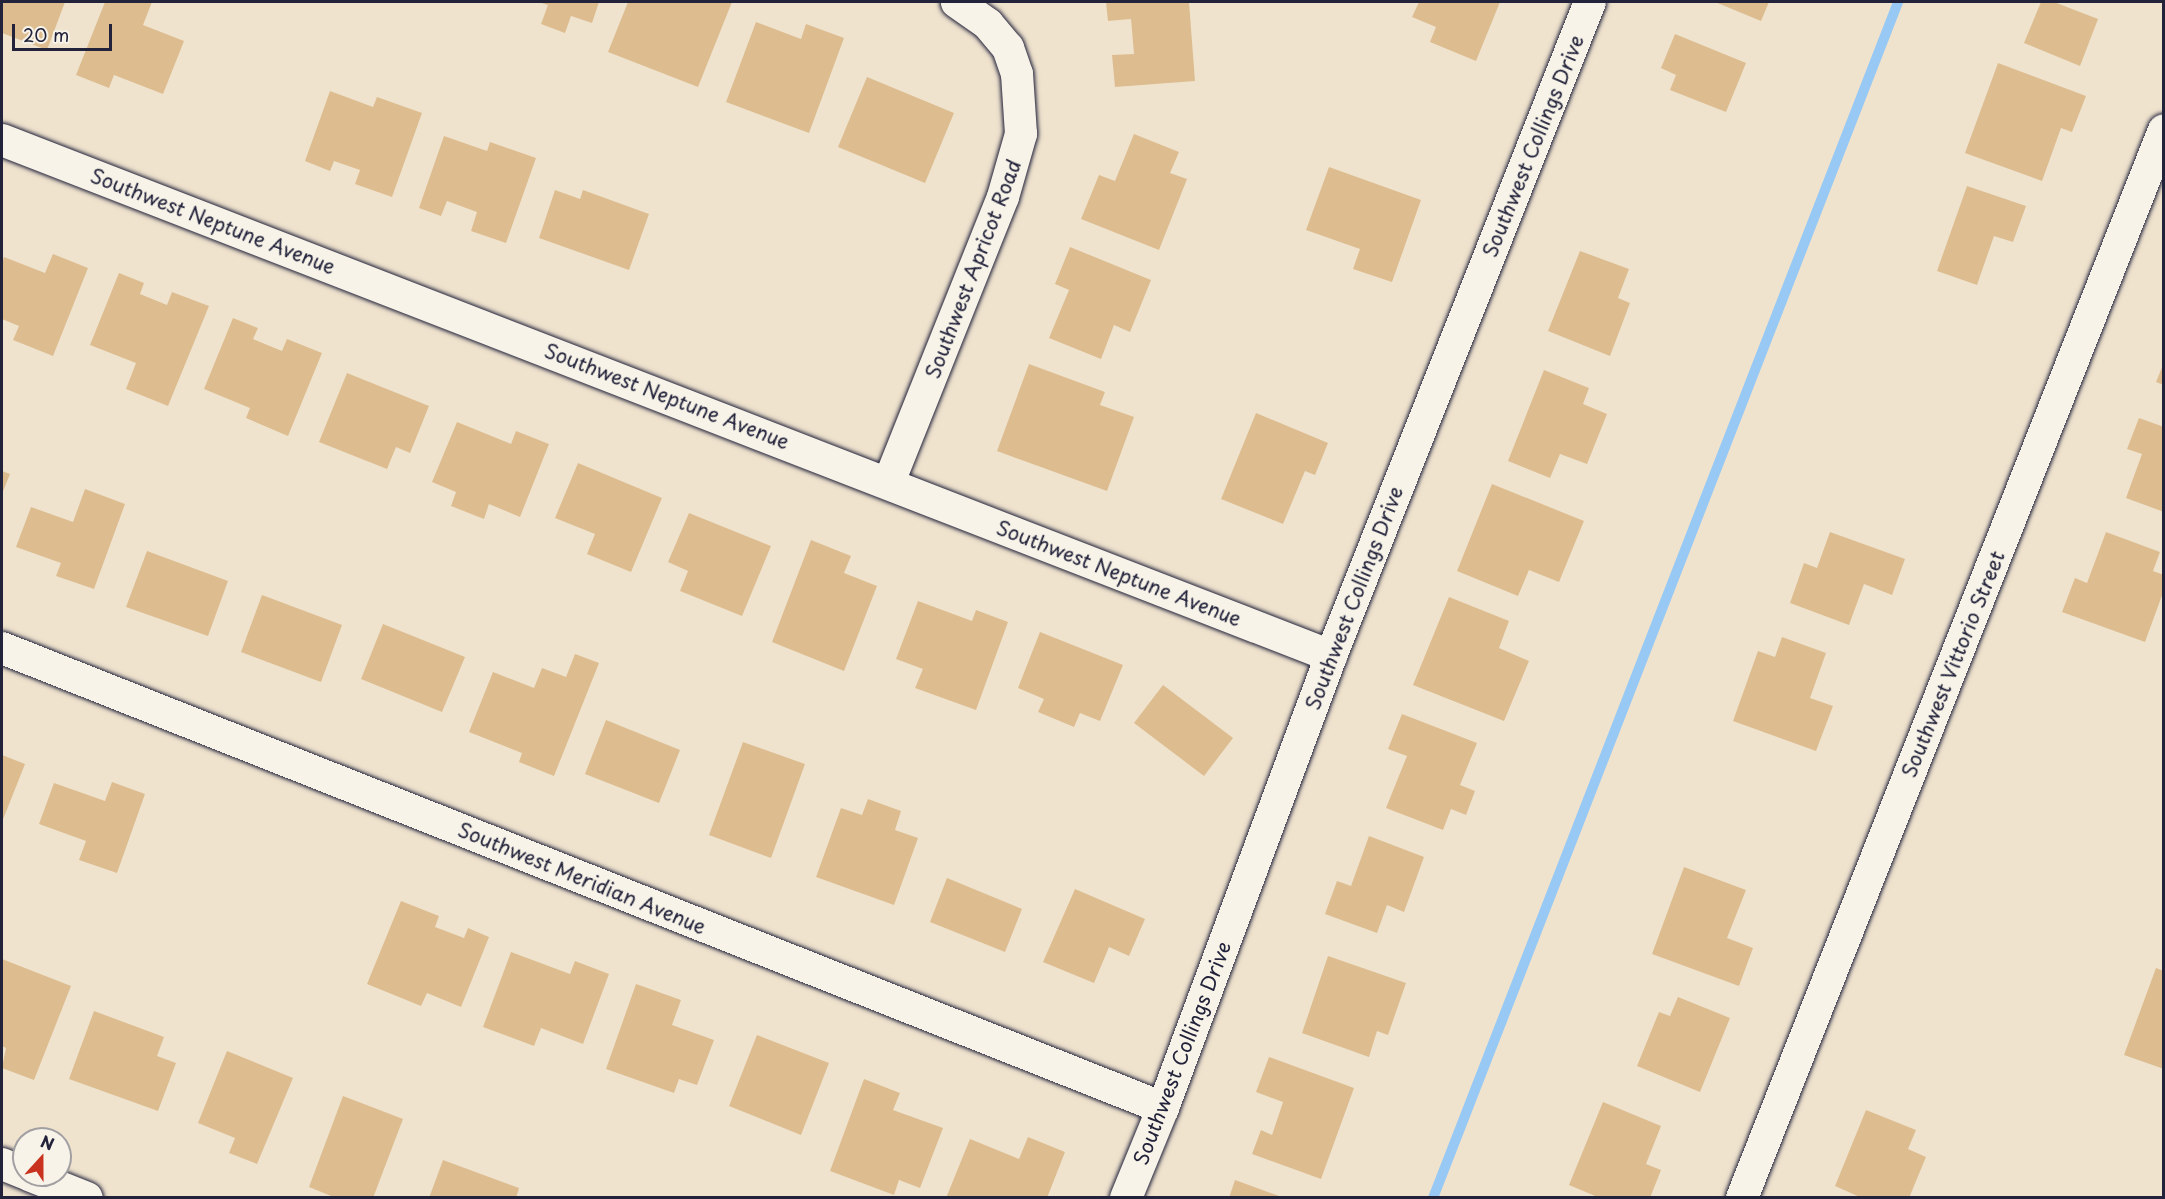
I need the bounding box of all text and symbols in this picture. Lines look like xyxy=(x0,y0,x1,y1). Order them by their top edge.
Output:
scale bar xyxy=(15,12,116,50)
text: 20 m xyxy=(23,21,69,48)
street label: Southwest Collings Drive xyxy=(1477,31,1589,261)
street label: Southwest Apricot Road xyxy=(920,156,1026,382)
street label: Southwest Neptune Avenue xyxy=(86,163,340,279)
street label: Southwest Neptune Avenue xyxy=(540,338,794,454)
street label: Southwest Collings Drive xyxy=(1300,483,1408,713)
street label: Southwest Neptune Avenue xyxy=(992,515,1246,631)
street label: Southwest Vittorio Street xyxy=(1896,547,2010,781)
street label: Southwest Meridian Avenue xyxy=(454,817,710,939)
street label: Southwest Collings Drive xyxy=(1128,938,1236,1168)
north arrow xyxy=(12,1127,72,1187)
text: N xyxy=(38,1129,58,1156)

